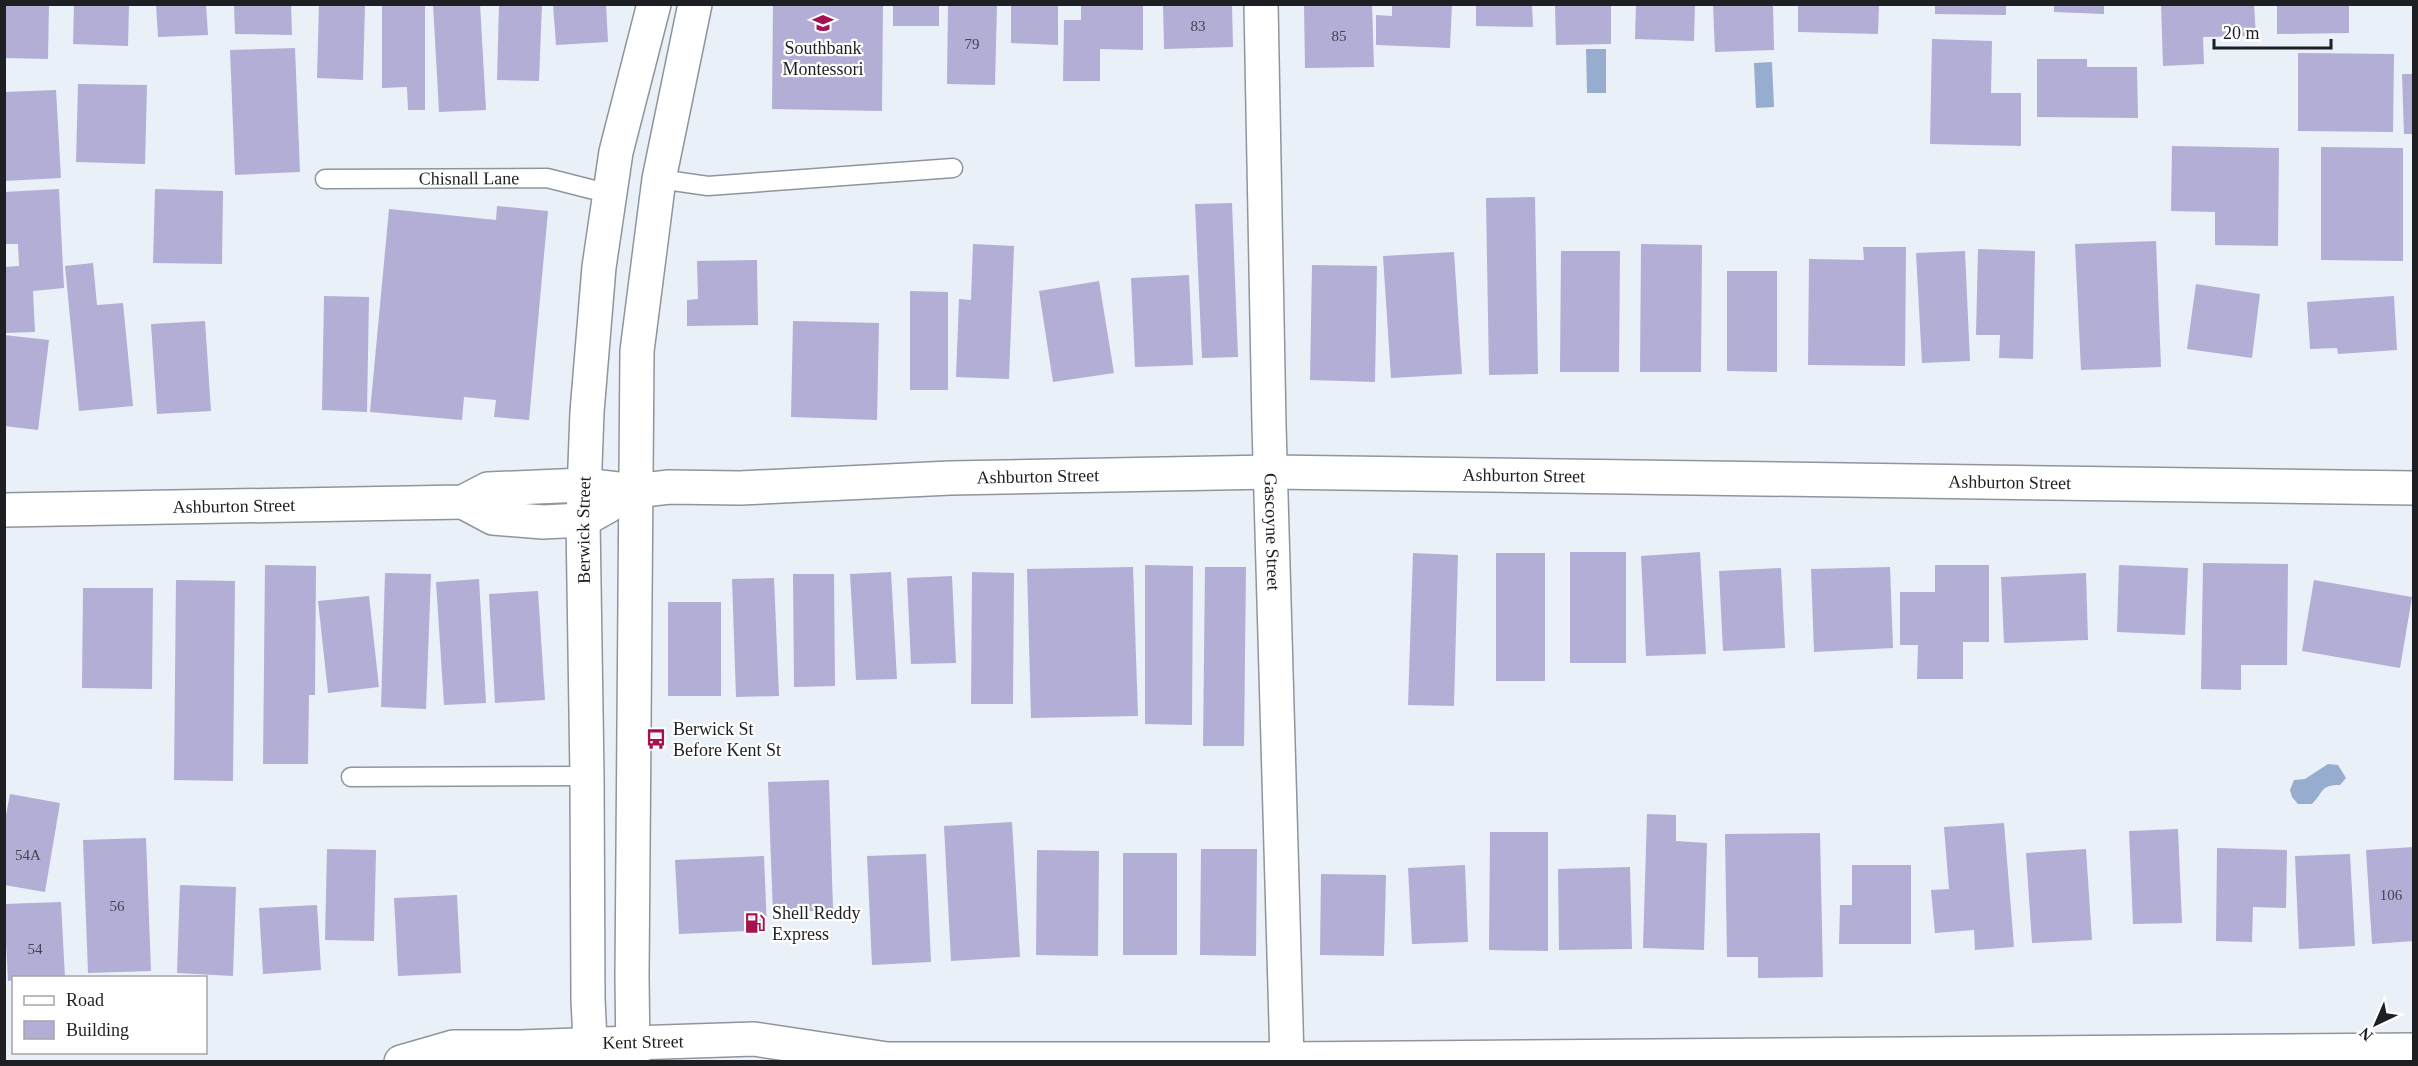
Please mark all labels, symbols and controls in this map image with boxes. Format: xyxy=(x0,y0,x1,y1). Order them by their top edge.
school or university icon: Southbank Montessori xyxy=(811,11,835,35)
scale bar xyxy=(2214,12,2331,50)
house number: 83 xyxy=(1191,18,1206,34)
text: 20 m xyxy=(2223,23,2260,43)
house number: 85 xyxy=(1332,28,1347,44)
house number: 79 xyxy=(965,36,980,52)
place label: Southbank Montessori xyxy=(783,38,864,79)
street label: Chisnall Lane xyxy=(419,168,519,189)
street label: Ashburton Street xyxy=(976,465,1099,488)
street label: Ashburton Street xyxy=(1462,465,1585,486)
street label: Ashburton Street xyxy=(1948,471,2071,493)
street label: Gascoyne Street xyxy=(1260,473,1284,591)
street label: Berwick Street xyxy=(573,476,595,584)
street label: Ashburton Street xyxy=(173,495,295,517)
place label: Berwick St Before Kent St xyxy=(673,719,781,760)
bus stop icon: Berwick St Before Kent St xyxy=(644,727,668,751)
house number: 54A xyxy=(15,847,41,863)
house number: 106 xyxy=(2380,887,2403,903)
house number: 56 xyxy=(110,898,125,914)
place label: Shell Reddy Express xyxy=(772,903,861,944)
fuel station icon: Shell Reddy Express xyxy=(743,911,767,935)
house number: 54 xyxy=(28,941,43,957)
legend xyxy=(12,976,207,1054)
text: Road xyxy=(66,990,104,1010)
north arrow xyxy=(2346,994,2406,1054)
text: Building xyxy=(66,1020,129,1040)
text: N xyxy=(2356,1024,2376,1045)
street label: Kent Street xyxy=(602,1031,684,1053)

